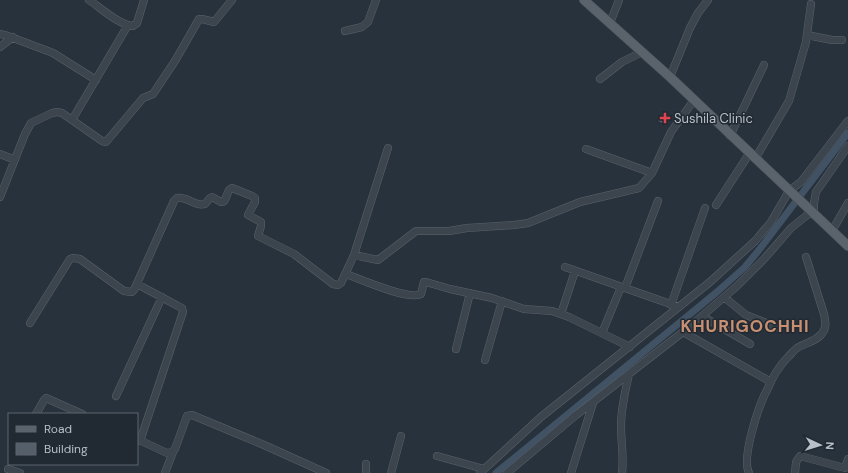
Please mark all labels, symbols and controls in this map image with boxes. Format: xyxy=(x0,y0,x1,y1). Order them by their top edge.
place label: Sushila Clinic xyxy=(674,110,753,127)
marker: Sushila Clinic xyxy=(659,112,671,124)
district label: KHURIGOCHHI xyxy=(680,315,810,337)
legend xyxy=(8,413,138,465)
text: Road xyxy=(44,421,72,437)
north arrow xyxy=(800,425,840,465)
text: Building xyxy=(44,441,88,457)
text: N xyxy=(823,441,837,450)

